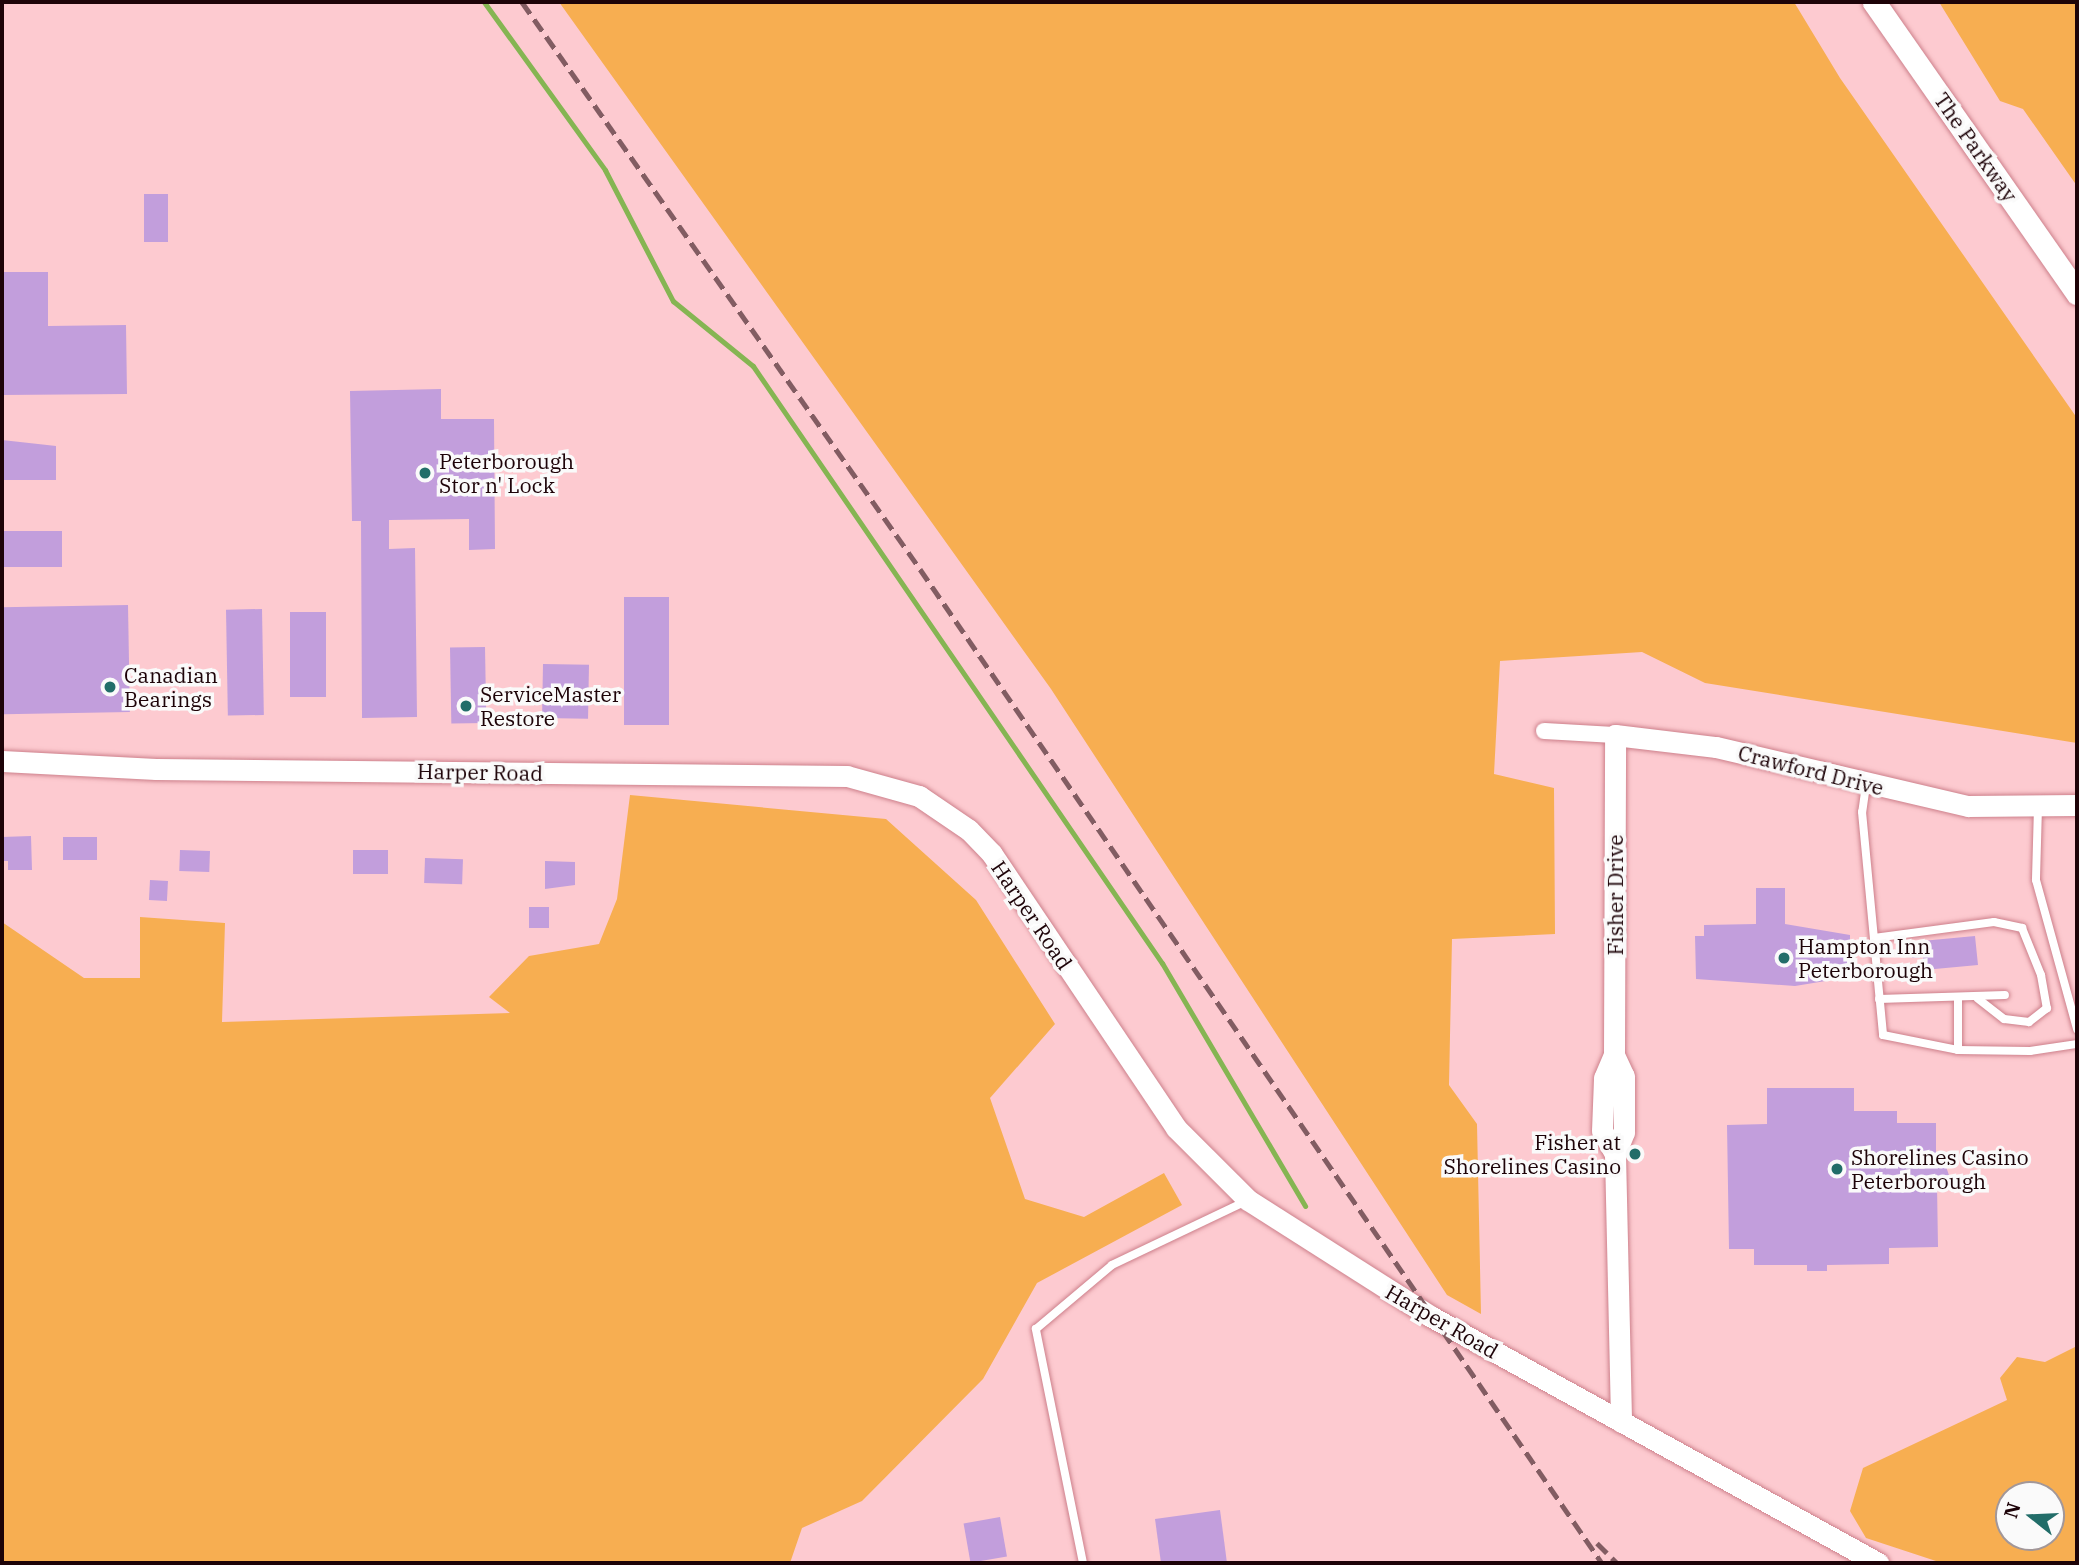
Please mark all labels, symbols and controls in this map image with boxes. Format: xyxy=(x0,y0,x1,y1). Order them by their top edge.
street label: The Parkway xyxy=(1929,88,2023,206)
place label: Peterborough Stor n' Lock xyxy=(439,448,574,498)
marker: Peterborough Stor n' Lock xyxy=(417,465,433,481)
place label: Canadian Bearings xyxy=(124,662,218,712)
marker: Canadian Bearings xyxy=(102,679,118,695)
place label: ServiceMaster Restore xyxy=(480,681,621,731)
marker: ServiceMaster Restore xyxy=(458,698,474,714)
street label: Crawford Drive xyxy=(1736,740,1886,800)
street label: Harper Road xyxy=(417,758,543,786)
street label: Fisher Drive xyxy=(1602,834,1628,956)
street label: Harper Road xyxy=(986,856,1078,974)
place label: Hampton Inn Peterborough xyxy=(1798,933,1933,983)
marker: Hampton Inn Peterborough xyxy=(1776,950,1792,966)
place label: Fisher at Shorelines Casino xyxy=(1443,1129,1621,1179)
place label: Shorelines Casino Peterborough xyxy=(1851,1144,2029,1194)
marker: Fisher at Shorelines Casino xyxy=(1627,1146,1643,1162)
marker: Shorelines Casino Peterborough xyxy=(1829,1161,1845,1177)
street label: Harper Road xyxy=(1381,1279,1503,1363)
north arrow xyxy=(1995,1481,2065,1551)
text: N xyxy=(1998,1499,2026,1521)

